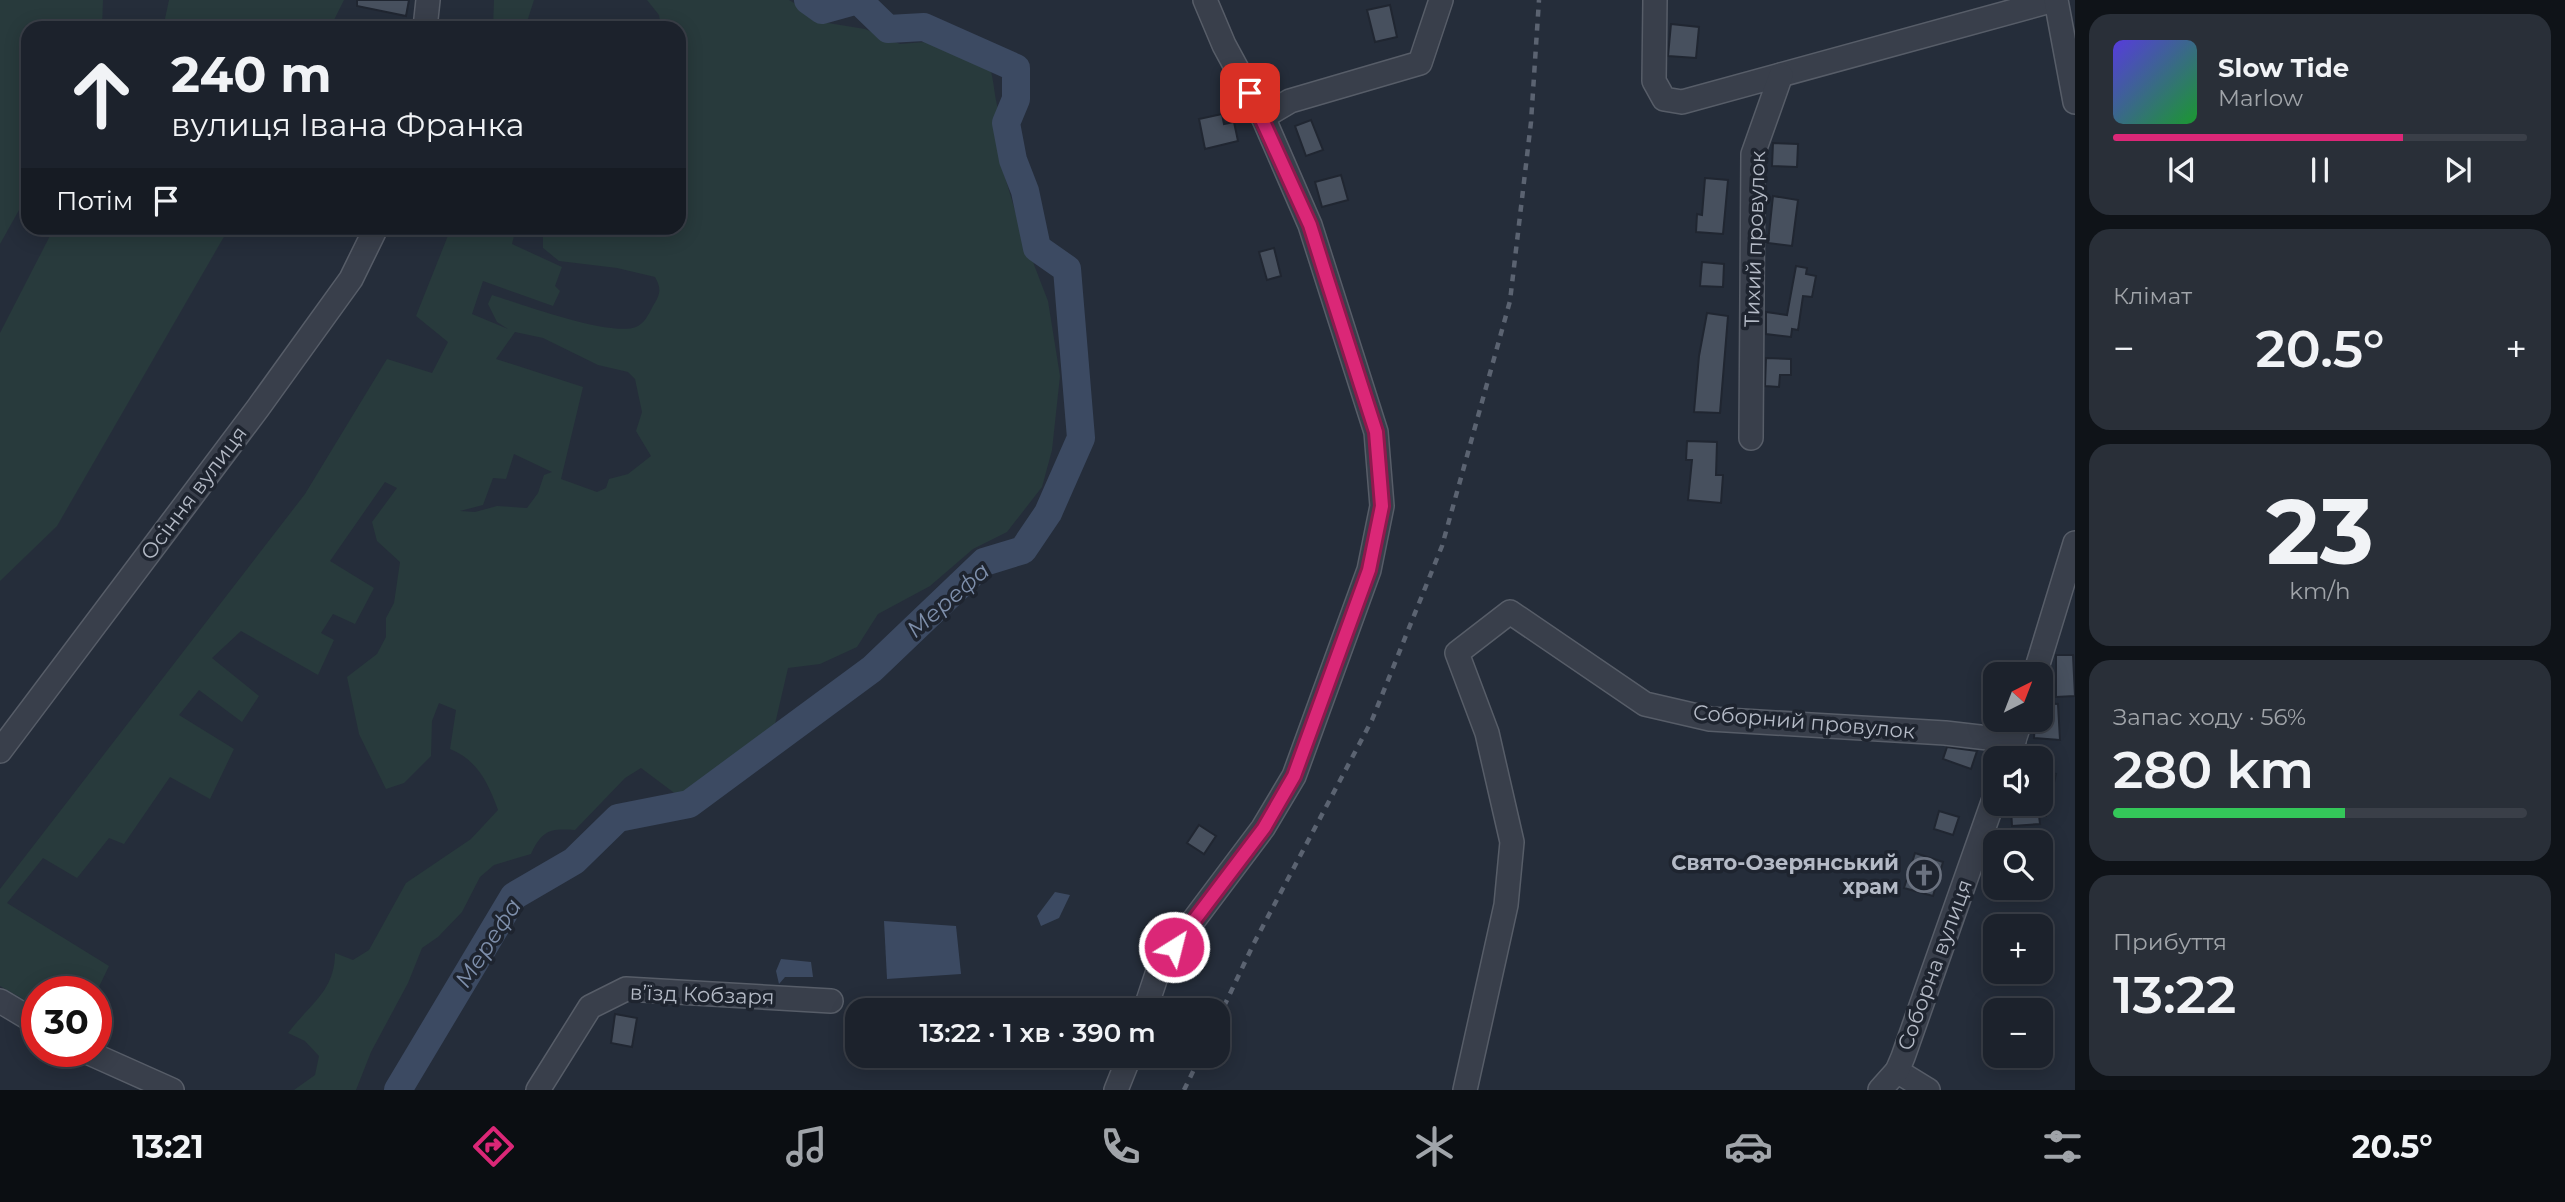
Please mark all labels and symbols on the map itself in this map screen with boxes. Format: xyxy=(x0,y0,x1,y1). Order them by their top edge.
pin xyxy=(1220,63,1280,123)
street label: Тихий провулок xyxy=(1739,150,1770,328)
street label: Осіння вулиця xyxy=(135,421,252,564)
water label: Мерефа xyxy=(901,556,995,644)
north arrow xyxy=(1983,662,2053,732)
street label: Соборний провулок xyxy=(1692,699,1916,744)
place label: Свято-Озерянський храм xyxy=(1671,850,1899,899)
church icon: Свято-Озерянський храм xyxy=(1905,856,1943,894)
street label: Соборна вулиця xyxy=(1892,876,1977,1054)
water label: Мерефа xyxy=(449,893,527,993)
position arrow xyxy=(1137,910,1211,984)
speed limit sign: 30 xyxy=(21,976,112,1067)
street label: в’їзд Кобзаря xyxy=(629,979,775,1010)

